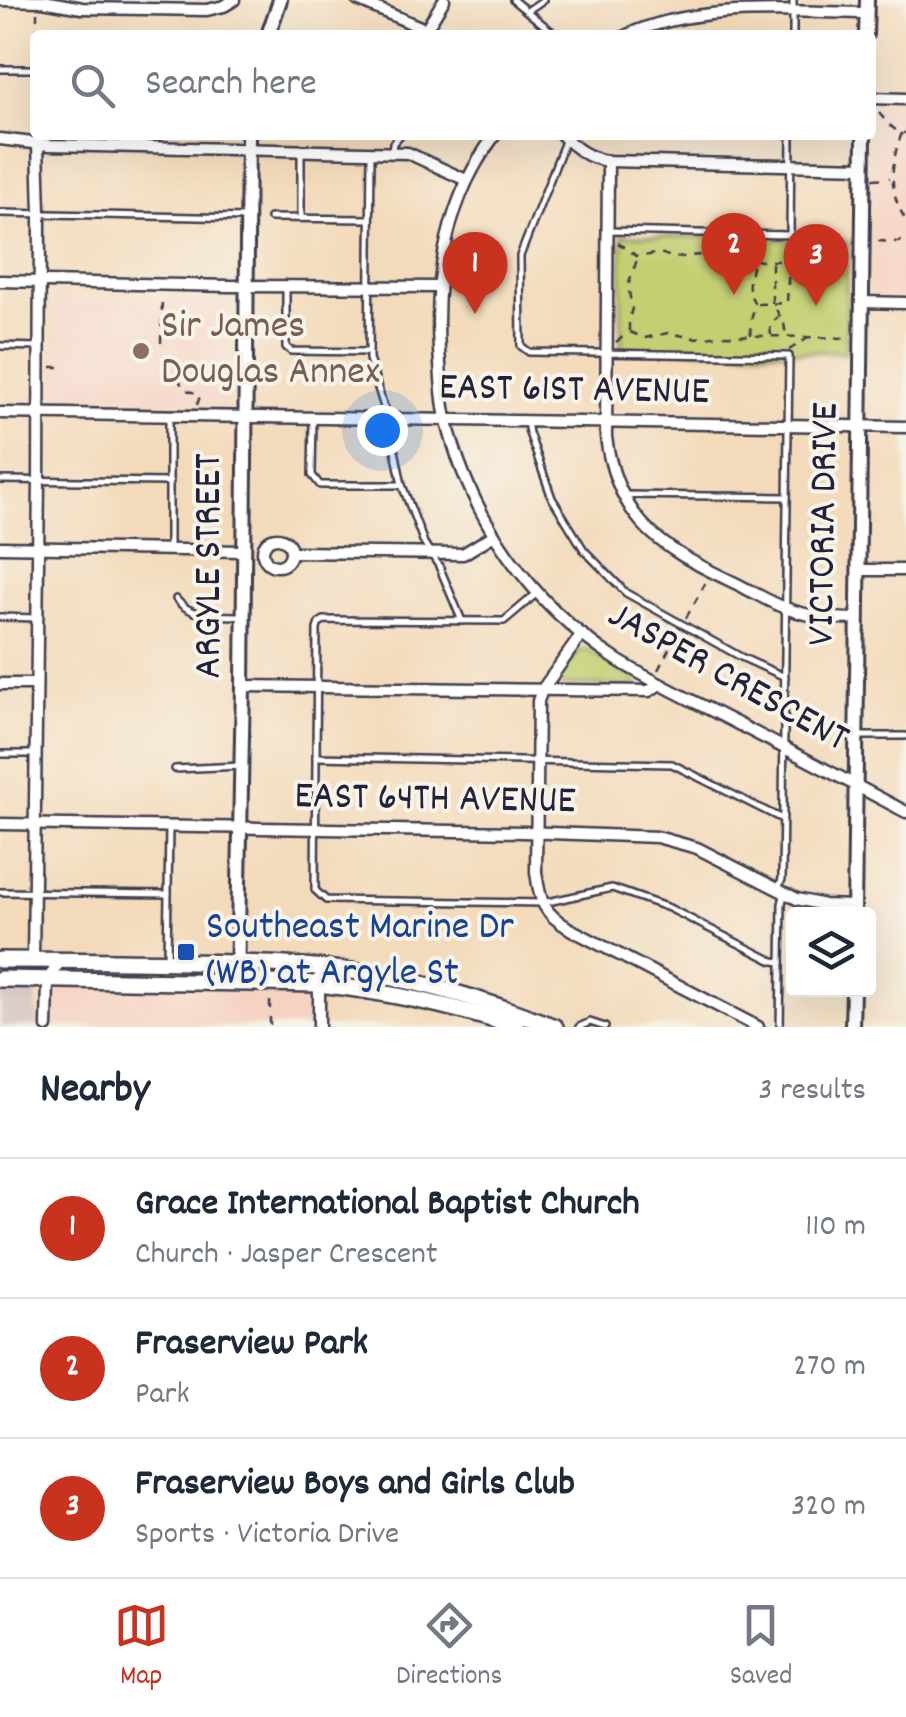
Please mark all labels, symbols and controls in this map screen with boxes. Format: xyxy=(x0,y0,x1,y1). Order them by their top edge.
search box xyxy=(30,30,876,140)
icon: search xyxy=(65,58,120,113)
text: Search here xyxy=(145,58,317,113)
pin: 2 xyxy=(702,212,766,295)
pin: 3 xyxy=(784,224,848,306)
pin: 1 xyxy=(442,232,508,314)
place label: Sir James Douglas Annex xyxy=(161,300,380,403)
marker: Sir James Douglas Annex xyxy=(130,340,152,362)
street label: EAST 61ST AVENUE xyxy=(438,361,710,423)
street label: VICTORIA DRIVE xyxy=(795,402,857,646)
your location xyxy=(357,405,408,456)
street label: ARGYLE STREET xyxy=(183,453,240,679)
street label: JASPER CRESCENT xyxy=(596,589,858,769)
street label: EAST 64TH AVENUE xyxy=(294,770,576,832)
place label: Southeast Marine Dr (WB) at Argyle St xyxy=(206,901,514,1004)
map controls xyxy=(786,907,876,997)
button: layers xyxy=(786,907,876,997)
marker: Southeast Marine Dr (WB) at Argyle St xyxy=(175,941,197,963)
text: Nearby xyxy=(40,1062,150,1122)
text: 3 results xyxy=(758,1069,866,1115)
text: Grace International Baptist Church xyxy=(135,1178,640,1233)
text: 1 xyxy=(69,1205,76,1251)
text: 110 m xyxy=(805,1205,866,1251)
text: Church · Jasper Crescent xyxy=(135,1233,438,1279)
text: Fraserview Park xyxy=(135,1318,368,1373)
text: 2 xyxy=(66,1345,79,1391)
text: 270 m xyxy=(793,1345,866,1391)
text: Park xyxy=(135,1373,190,1419)
text: Fraserview Boys and Girls Club xyxy=(135,1458,575,1513)
text: 3 xyxy=(65,1485,80,1531)
text: 320 m xyxy=(791,1485,866,1531)
text: Sports · Victoria Drive xyxy=(135,1513,399,1559)
tab: Map xyxy=(114,1598,169,1698)
tab: Directions xyxy=(396,1598,502,1698)
tab: Saved xyxy=(730,1598,792,1698)

